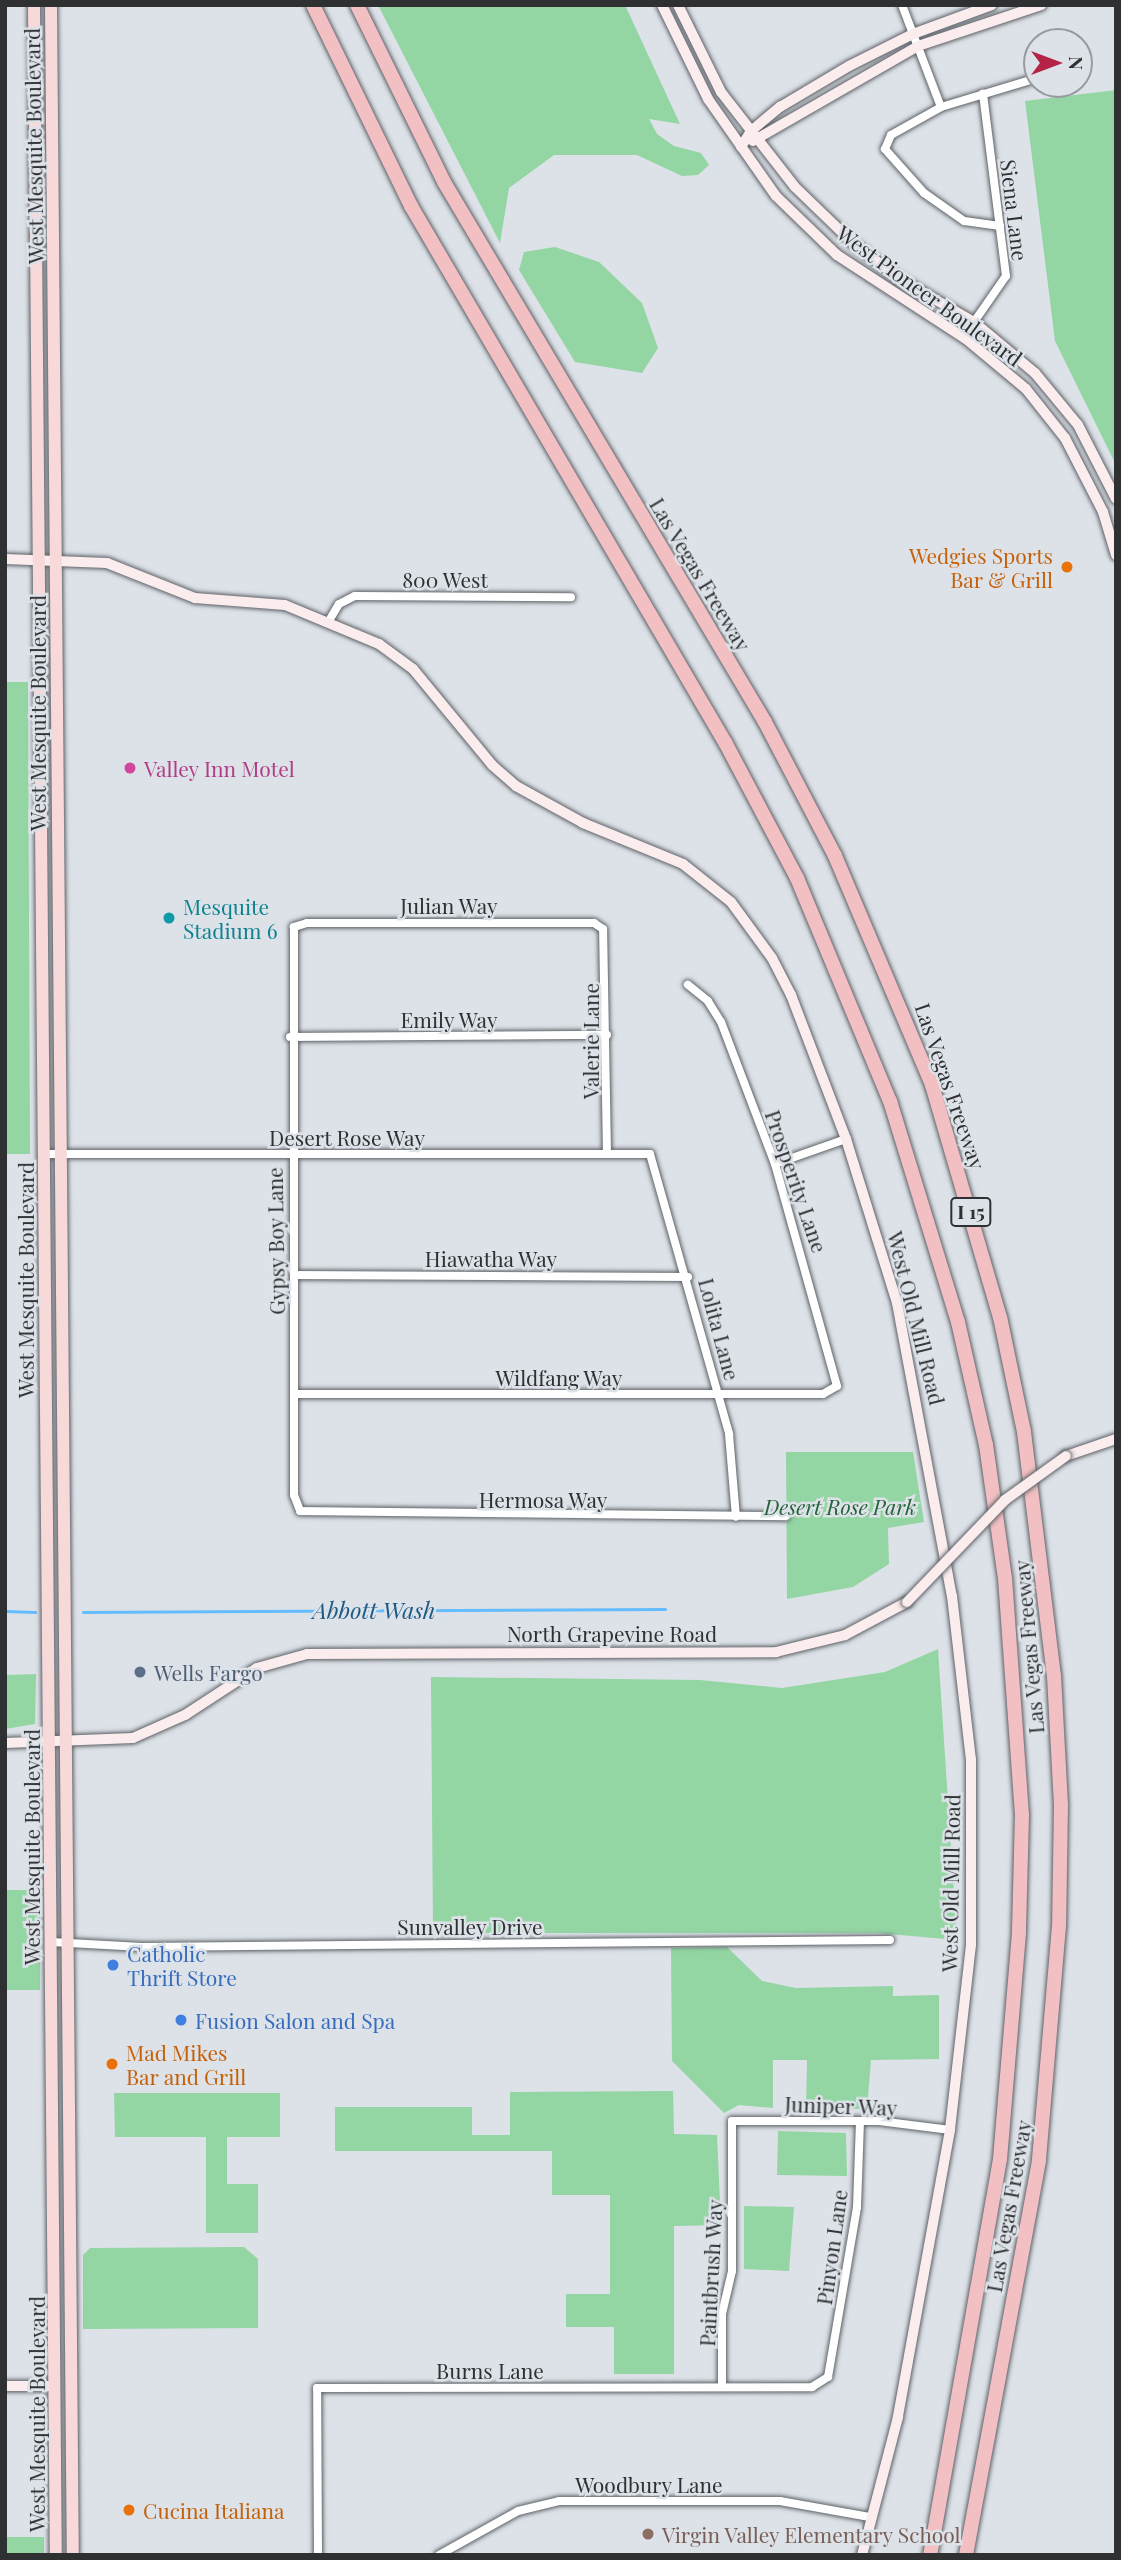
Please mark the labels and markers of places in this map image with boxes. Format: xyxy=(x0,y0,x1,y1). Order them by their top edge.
place label: Wedgies Sports Bar & Grill xyxy=(909,542,1053,592)
marker: Wedgies Sports Bar & Grill xyxy=(1059,559,1075,575)
place label: Valley Inn Motel xyxy=(144,755,295,781)
marker: Valley Inn Motel xyxy=(122,760,138,776)
place label: Mesquite Stadium 6 xyxy=(183,893,278,943)
marker: Mesquite Stadium 6 xyxy=(161,910,177,926)
place label: Wells Fargo xyxy=(154,1659,263,1685)
marker: Wells Fargo xyxy=(132,1664,148,1680)
place label: Catholic Thrift Store xyxy=(127,1940,237,1990)
marker: Catholic Thrift Store xyxy=(105,1957,121,1973)
place label: Fusion Salon and Spa xyxy=(195,2007,395,2033)
marker: Fusion Salon and Spa xyxy=(173,2012,189,2028)
place label: Mad Mikes Bar and Grill xyxy=(126,2039,247,2089)
marker: Mad Mikes Bar and Grill xyxy=(104,2056,120,2072)
place label: Cucina Italiana xyxy=(143,2497,285,2523)
marker: Cucina Italiana xyxy=(121,2502,137,2518)
place label: Virgin Valley Elementary School xyxy=(662,2521,962,2547)
marker: Virgin Valley Elementary School xyxy=(640,2526,656,2542)

